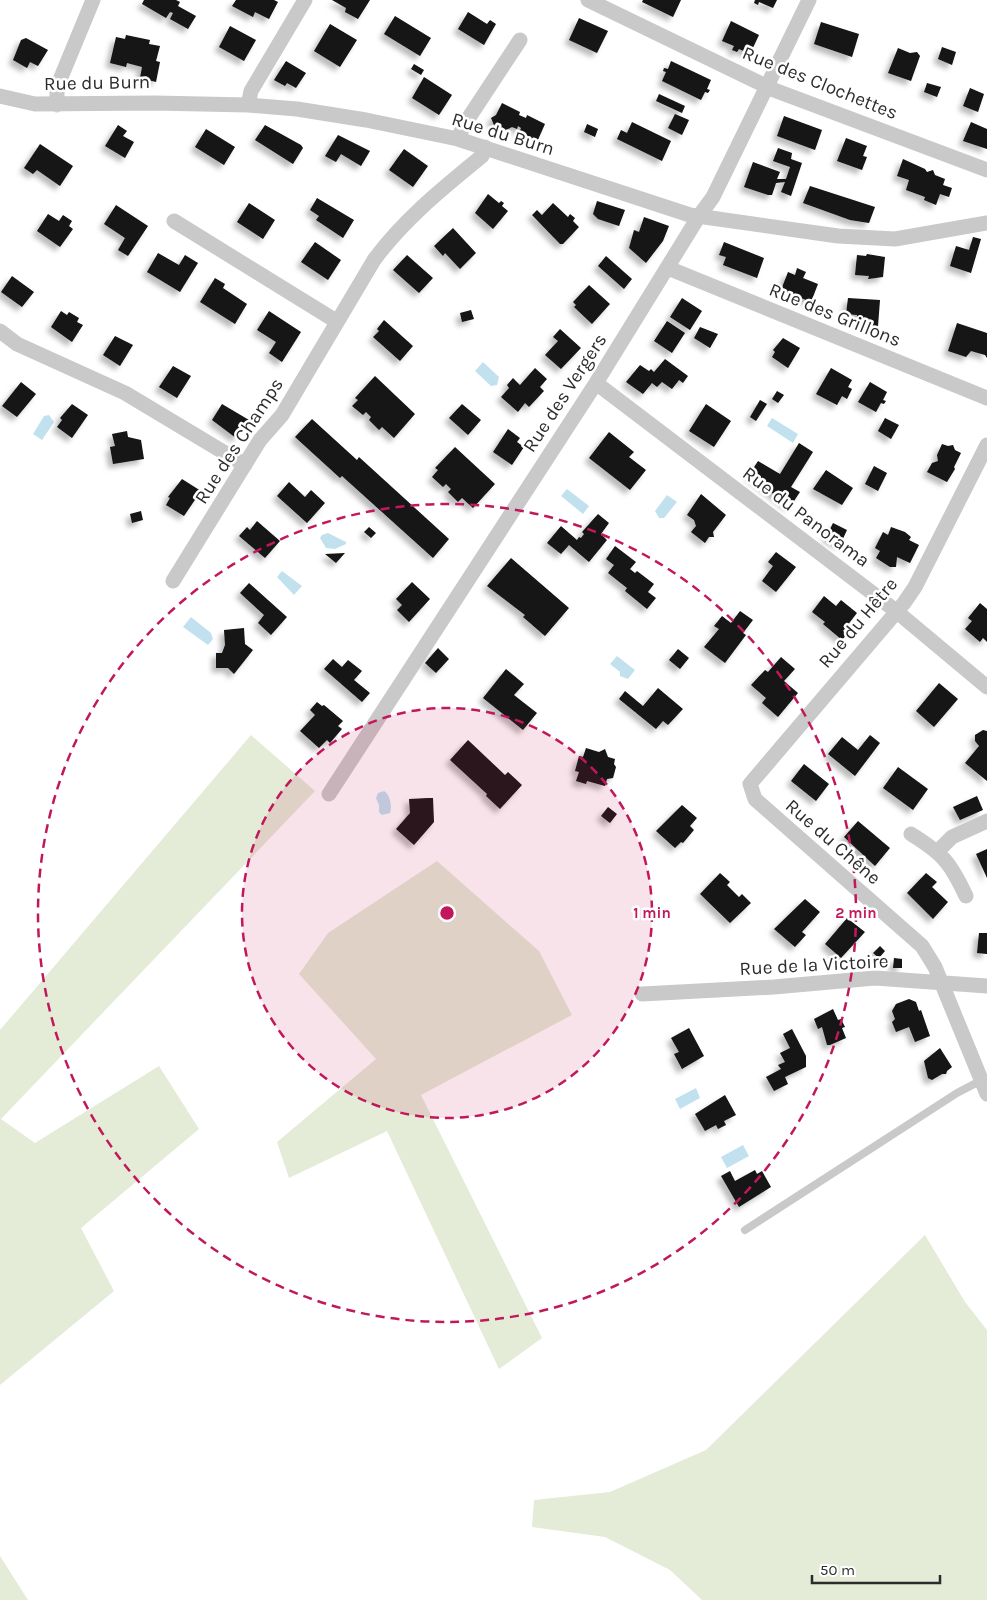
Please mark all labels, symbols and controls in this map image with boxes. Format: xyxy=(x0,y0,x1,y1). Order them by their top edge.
street label: Rue des Clochettes xyxy=(739,42,901,124)
street label: Rue du Burn xyxy=(44,71,150,95)
street label: Rue du Burn xyxy=(449,108,557,160)
street label: Rue des Grillons xyxy=(766,279,904,351)
street label: Rue des Vergers xyxy=(519,330,611,456)
street label: Rue des Champs xyxy=(190,374,288,508)
street label: Rue du Panorama xyxy=(738,462,874,572)
street label: Rue du Hêtre xyxy=(814,573,902,673)
street label: Rue du Chêne xyxy=(781,795,885,889)
centre of rings xyxy=(438,904,456,922)
text: 1 min xyxy=(633,904,671,922)
text: 2 min xyxy=(835,904,877,922)
street label: Rue de la Victoire xyxy=(739,950,889,980)
scale bar xyxy=(812,1552,940,1584)
text: 50 m xyxy=(820,1561,855,1579)

